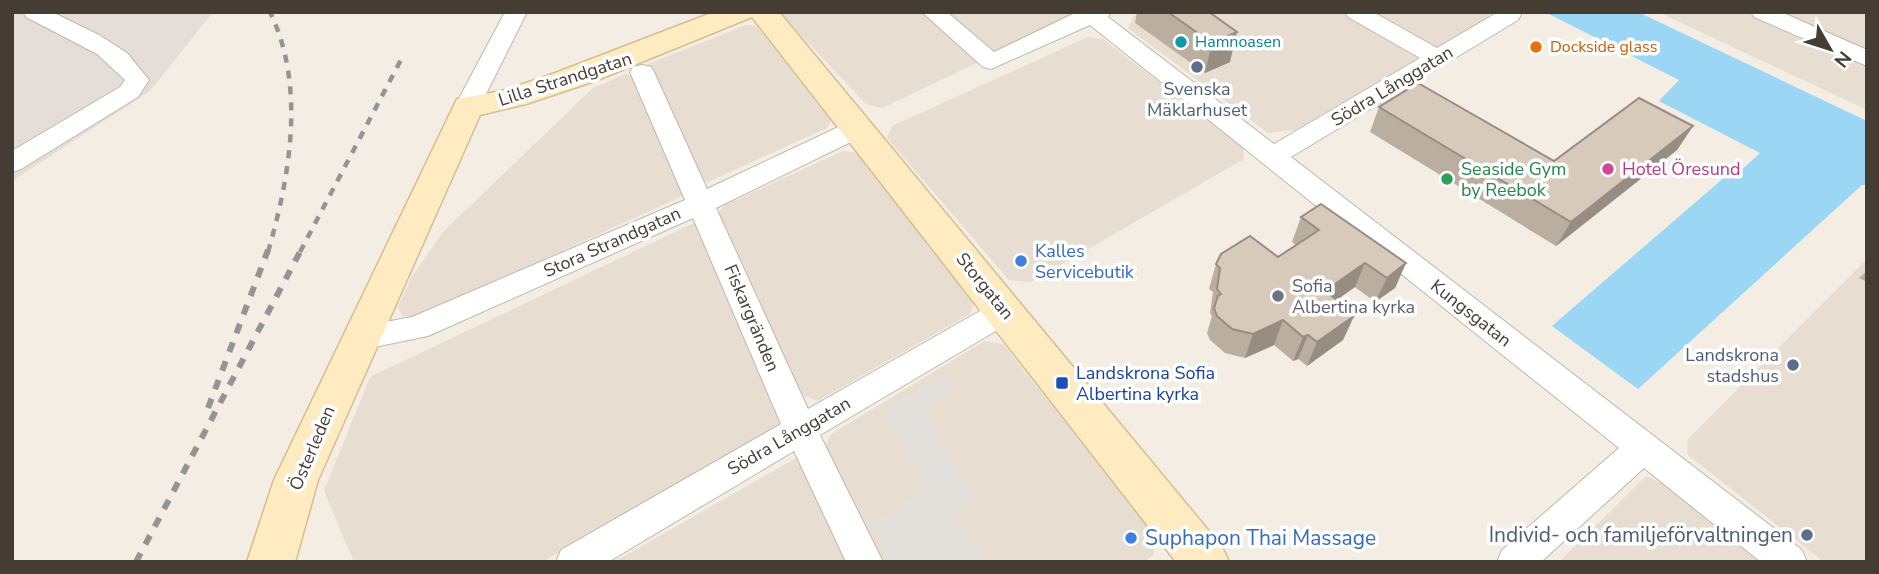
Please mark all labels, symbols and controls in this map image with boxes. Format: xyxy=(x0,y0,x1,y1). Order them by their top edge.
north arrow xyxy=(1795,14,1865,84)
place label: Hamnoasen xyxy=(1195,31,1281,53)
marker: Hamnoasen xyxy=(1173,34,1189,50)
place label: Dockside glass xyxy=(1550,36,1657,58)
marker: Dockside glass xyxy=(1528,39,1544,55)
street label: Södra Långgatan xyxy=(1327,40,1457,132)
text: N xyxy=(1828,45,1857,73)
street label: Lilla Strandgatan xyxy=(495,46,635,112)
marker: Svenska Mäklarhuset xyxy=(1189,59,1205,75)
place label: Svenska Mäklarhuset xyxy=(1147,77,1248,122)
place label: Seaside Gym by Reebok xyxy=(1461,157,1566,202)
place label: Hotel Öresund xyxy=(1622,157,1741,181)
marker: Hotel Öresund xyxy=(1600,161,1616,177)
marker: Seaside Gym by Reebok xyxy=(1439,171,1455,187)
street label: Stora Strandgatan xyxy=(540,201,684,283)
place label: Kalles Servicebutik xyxy=(1035,239,1135,284)
street label: Storgatan xyxy=(951,247,1019,325)
marker: Kalles Servicebutik xyxy=(1013,253,1029,269)
street label: Fiskargränden xyxy=(719,261,785,375)
place label: Sofia Albertina kyrka xyxy=(1292,274,1415,319)
street label: Kungsgatan xyxy=(1425,274,1517,352)
marker: Sofia Albertina kyrka xyxy=(1270,288,1286,304)
place label: Landskrona stadshus xyxy=(1685,343,1779,388)
marker: Landskrona stadshus xyxy=(1785,357,1801,373)
place label: Landskrona Sofia Albertina kyrka xyxy=(1076,361,1215,406)
marker: Landskrona Sofia Albertina kyrka xyxy=(1054,375,1070,391)
street label: Södra Långgatan xyxy=(723,391,855,481)
street label: Österleden xyxy=(283,402,341,494)
place label: Individ- och familjeförvaltningen xyxy=(1489,521,1793,549)
place label: Suphapon Thai Massage xyxy=(1145,524,1376,552)
marker: Individ- och familjeförvaltningen xyxy=(1799,527,1815,543)
marker: Suphapon Thai Massage xyxy=(1123,530,1139,546)

